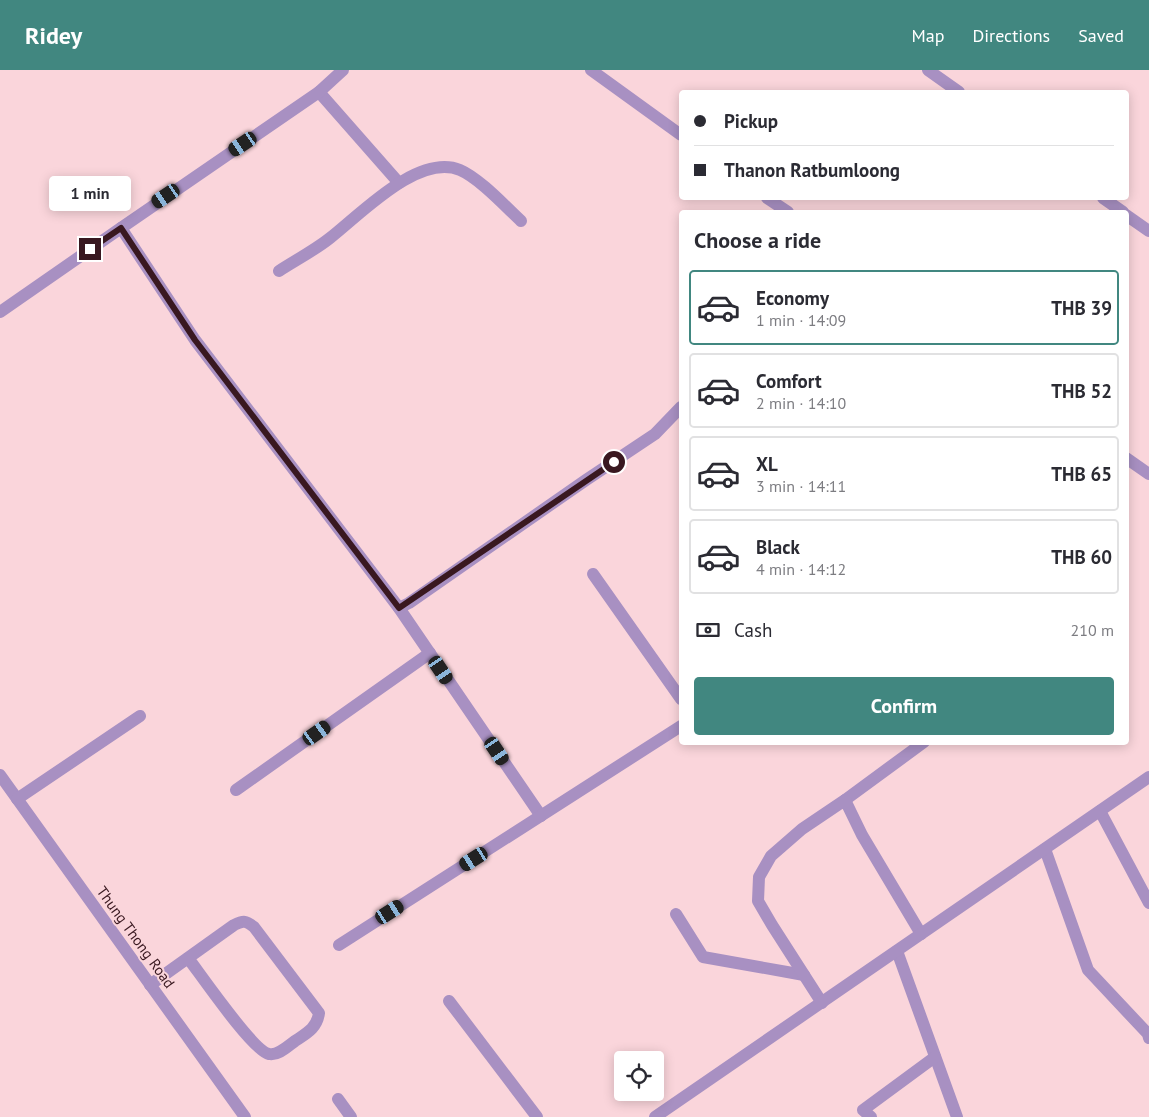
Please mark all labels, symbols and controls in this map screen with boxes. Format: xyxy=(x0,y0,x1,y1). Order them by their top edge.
text: Ridey xyxy=(25,20,82,51)
text: Map xyxy=(912,24,944,47)
text: Directions xyxy=(972,24,1050,47)
text: Saved xyxy=(1078,24,1124,47)
text: Pickup xyxy=(724,109,778,133)
car xyxy=(226,129,259,159)
text: Thanon Ratbumloong xyxy=(724,158,900,182)
callout: 1 min xyxy=(49,176,131,212)
car xyxy=(149,181,182,211)
text: 1 min xyxy=(70,183,110,203)
text: Choose a ride xyxy=(694,226,821,254)
route end xyxy=(79,238,101,260)
icon: car xyxy=(696,285,741,330)
text: Economy xyxy=(756,286,829,310)
text: THB 39 xyxy=(1051,296,1112,320)
text: 1 min · 14:09 xyxy=(756,310,846,330)
icon: car xyxy=(696,368,741,413)
text: Comfort xyxy=(756,369,822,393)
text: THB 52 xyxy=(1051,379,1112,403)
text: 2 min · 14:10 xyxy=(756,393,846,413)
route start xyxy=(603,451,625,473)
icon: car xyxy=(696,451,741,496)
text: XL xyxy=(756,452,778,476)
text: THB 65 xyxy=(1051,462,1112,486)
text: 3 min · 14:11 xyxy=(756,476,846,496)
icon: car xyxy=(696,534,741,579)
text: Black xyxy=(756,535,800,559)
text: THB 60 xyxy=(1051,545,1112,569)
text: 4 min · 14:12 xyxy=(756,559,846,579)
icon: cash xyxy=(694,616,722,644)
text: Cash xyxy=(734,618,772,642)
text: 210 m xyxy=(1071,620,1114,640)
car xyxy=(426,653,455,687)
button: Confirm xyxy=(694,677,1114,735)
car xyxy=(300,718,333,748)
car xyxy=(482,734,511,768)
car xyxy=(457,845,490,873)
street label: Thung Thong Road xyxy=(93,882,179,992)
car xyxy=(373,898,406,926)
map controls xyxy=(614,1051,664,1101)
button: locate xyxy=(614,1051,664,1101)

